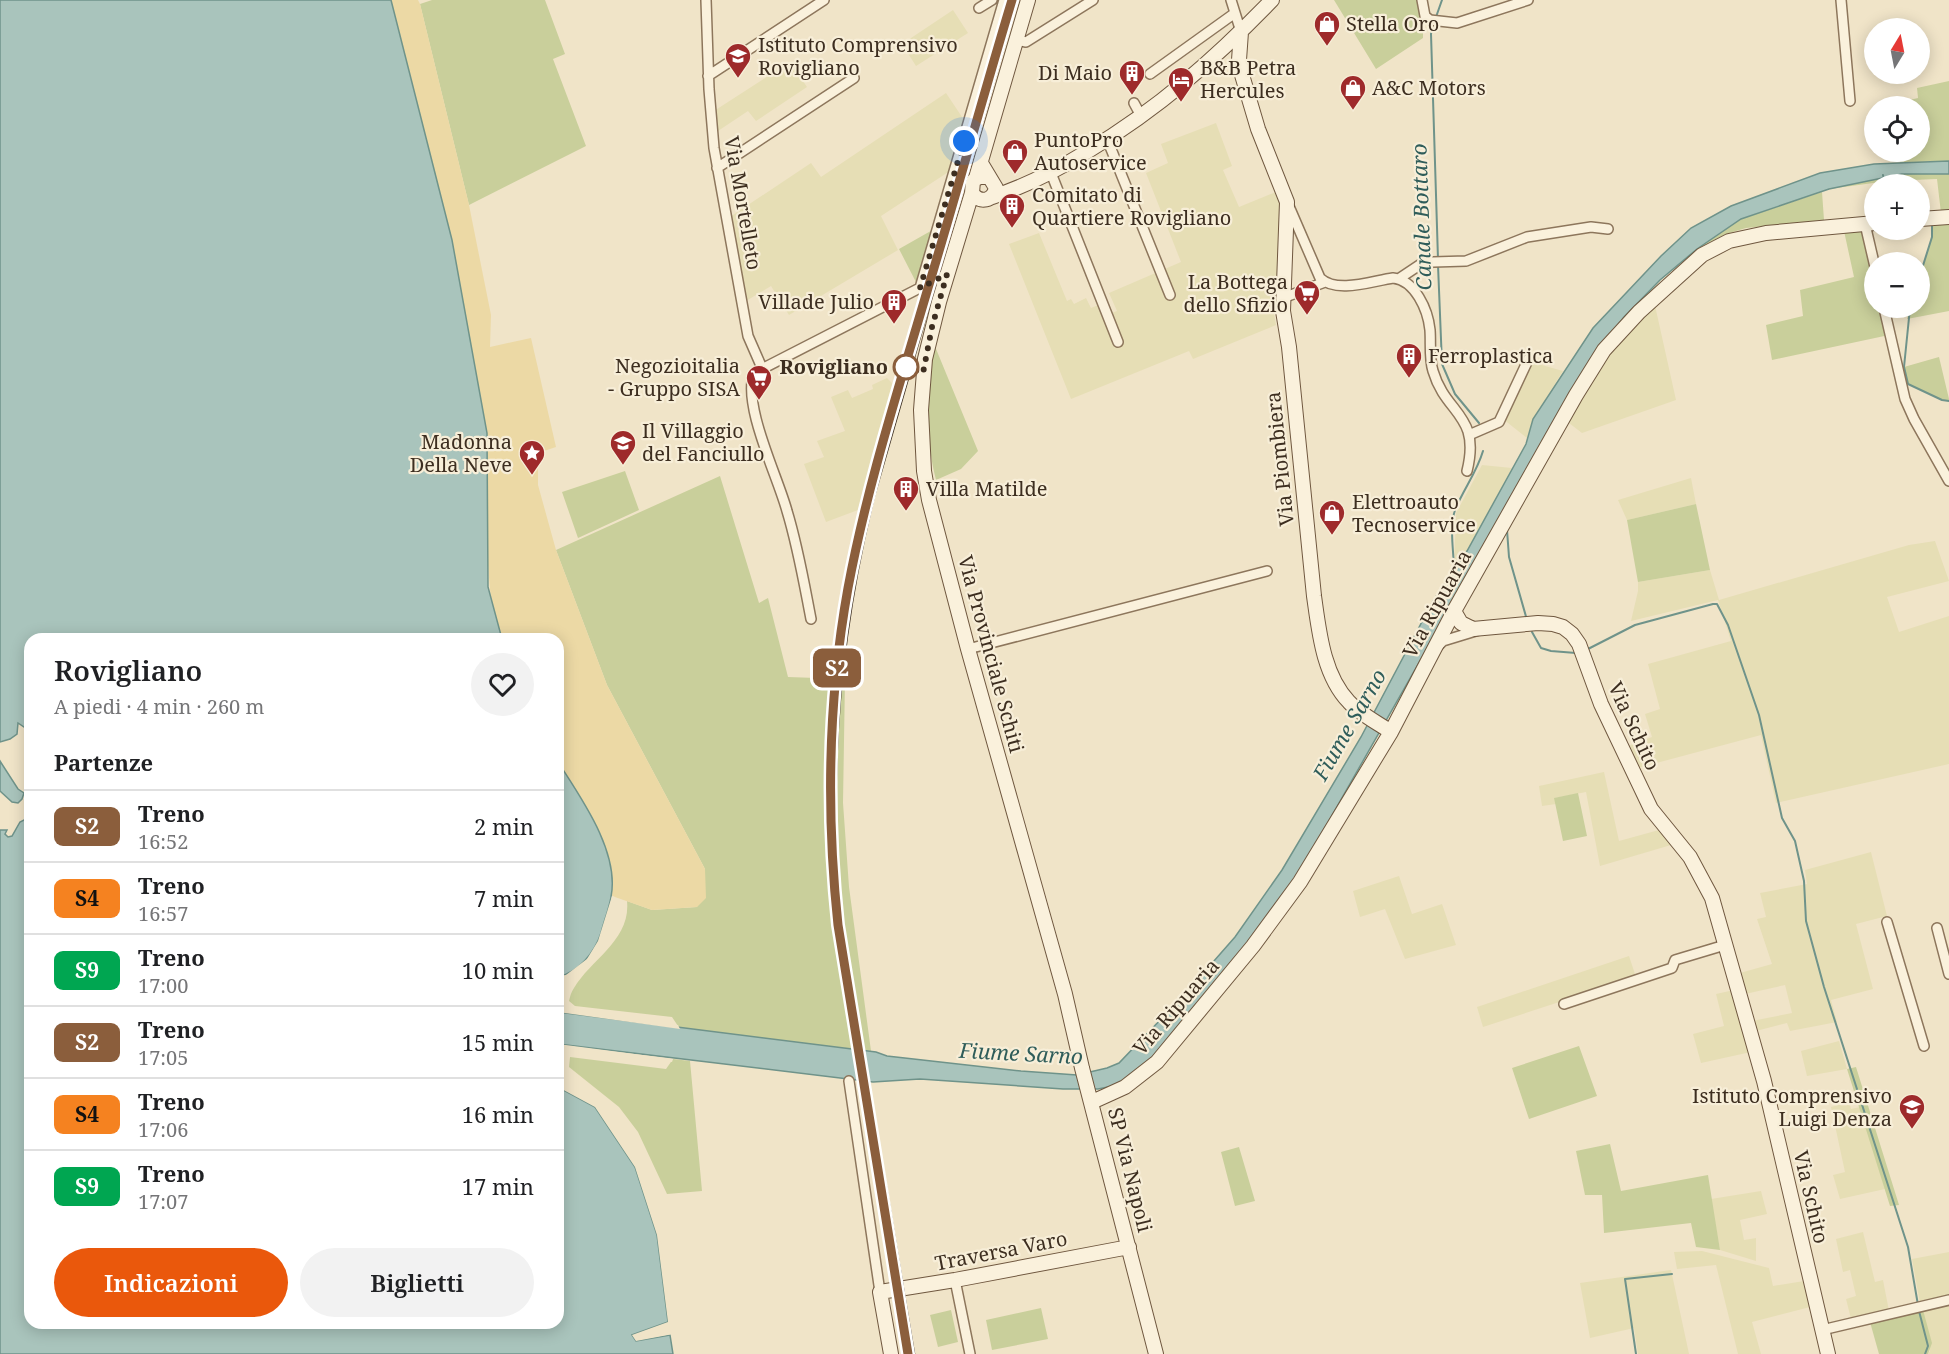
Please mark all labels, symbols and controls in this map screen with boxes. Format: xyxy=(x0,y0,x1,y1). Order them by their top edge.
shop icon: Stella Oro xyxy=(1312,9,1342,47)
place label: Stella Oro xyxy=(1346,10,1439,37)
north arrow xyxy=(1864,18,1930,84)
map controls xyxy=(1864,18,1930,318)
place label: Istituto Comprensivo Rovigliano xyxy=(758,31,958,81)
school or university icon: Istituto Comprensivo Rovigliano xyxy=(723,41,753,79)
place label: B&B Petra Hercules xyxy=(1200,54,1296,104)
building icon: Di Maio xyxy=(1117,58,1147,96)
place label: Di Maio xyxy=(1038,59,1112,86)
hotel icon: B&B Petra Hercules xyxy=(1166,65,1196,103)
shop icon: A&C Motors xyxy=(1338,73,1368,111)
place label: A&C Motors xyxy=(1372,74,1486,101)
button: locate xyxy=(1864,96,1930,162)
your location xyxy=(949,126,979,156)
place label: PuntoPro Autoservice xyxy=(1034,126,1147,176)
street label: Via Mortelleto xyxy=(718,134,769,272)
shop icon: PuntoPro Autoservice xyxy=(1000,137,1030,175)
water label: Canale Bottaro xyxy=(1404,143,1438,291)
button: + xyxy=(1864,174,1930,240)
place label: Comitato di Quartiere Rovigliano xyxy=(1032,181,1231,231)
building icon: Comitato di Quartiere Rovigliano xyxy=(997,191,1027,229)
button: − xyxy=(1864,252,1930,318)
place label: La Bottega dello Sfizio xyxy=(1184,268,1288,318)
supermarket icon: La Bottega dello Sfizio xyxy=(1292,278,1322,316)
building icon: Villade Julio xyxy=(879,287,909,325)
place label: Villade Julio xyxy=(758,288,874,315)
building icon: Ferroplastica xyxy=(1394,341,1424,379)
place label: Ferroplastica xyxy=(1428,342,1553,369)
place label: Negozioitalia - Gruppo SISA xyxy=(608,352,741,402)
place label: Rovigliano xyxy=(779,353,888,380)
marker: Rovigliano xyxy=(893,354,919,380)
supermarket icon: Negozioitalia - Gruppo SISA xyxy=(744,363,774,401)
street label: Via Piombiera xyxy=(1259,391,1300,528)
place label: Il Villaggio del Fanciullo xyxy=(642,417,764,467)
place label: Madonna Della Neve xyxy=(410,428,512,478)
school or university icon: Il Villaggio del Fanciullo xyxy=(608,428,638,466)
place icon: Madonna Della Neve xyxy=(517,438,547,476)
building icon: Villa Matilde xyxy=(891,474,921,512)
place label: Villa Matilde xyxy=(926,475,1047,502)
place label: Elettroauto Tecnoservice xyxy=(1352,488,1476,538)
shop icon: Elettroauto Tecnoservice xyxy=(1317,498,1347,536)
street label: Via Ripuaria xyxy=(1396,545,1477,662)
street label: Via Provinciale Schiti xyxy=(952,552,1031,756)
line badge: S2 xyxy=(810,648,864,688)
text: Rovigliano xyxy=(54,651,202,689)
button: heart xyxy=(471,653,534,716)
text: S2 xyxy=(825,654,849,682)
water label: Fiume Sarno xyxy=(1306,664,1392,786)
street label: Via Schito xyxy=(1602,677,1667,774)
text: A piedi · 4 min · 260 m xyxy=(54,693,264,720)
text: Partenze xyxy=(54,747,153,777)
text: Treno xyxy=(138,798,205,828)
text: 2 min xyxy=(474,811,534,841)
text: S2 xyxy=(75,812,99,840)
text: 16:52 xyxy=(138,828,188,855)
text: Treno xyxy=(138,870,205,900)
text: 7 min xyxy=(474,883,534,913)
text: S4 xyxy=(75,884,99,912)
text: 16:57 xyxy=(138,900,188,927)
text: Treno xyxy=(138,942,205,972)
street label: Via Ripuaria xyxy=(1126,953,1225,1061)
text: 10 min xyxy=(462,955,534,985)
text: S9 xyxy=(75,956,99,984)
text: 17:00 xyxy=(138,972,188,999)
text: Treno xyxy=(138,1014,205,1044)
text: 15 min xyxy=(462,1027,534,1057)
text: S2 xyxy=(75,1028,99,1056)
water label: Fiume Sarno xyxy=(957,1036,1084,1070)
text: 17:05 xyxy=(138,1044,188,1071)
place label: Istituto Comprensivo Luigi Denza xyxy=(1692,1082,1892,1132)
text: Treno xyxy=(138,1086,205,1116)
school or university icon: Istituto Comprensivo Luigi Denza xyxy=(1897,1092,1927,1130)
text: 16 min xyxy=(462,1099,534,1129)
text: S4 xyxy=(75,1100,99,1128)
street label: SP Via Napoli xyxy=(1102,1105,1159,1236)
text: 17:06 xyxy=(138,1116,188,1143)
street label: Via Schito xyxy=(1788,1148,1835,1246)
text: Treno xyxy=(138,1158,205,1188)
text: 17 min xyxy=(462,1171,534,1201)
text: S9 xyxy=(75,1172,99,1200)
text: 17:07 xyxy=(138,1188,188,1215)
street label: Traversa Varo xyxy=(932,1224,1069,1277)
button: Indicazioni xyxy=(54,1248,288,1317)
button: Biglietti xyxy=(300,1248,534,1317)

